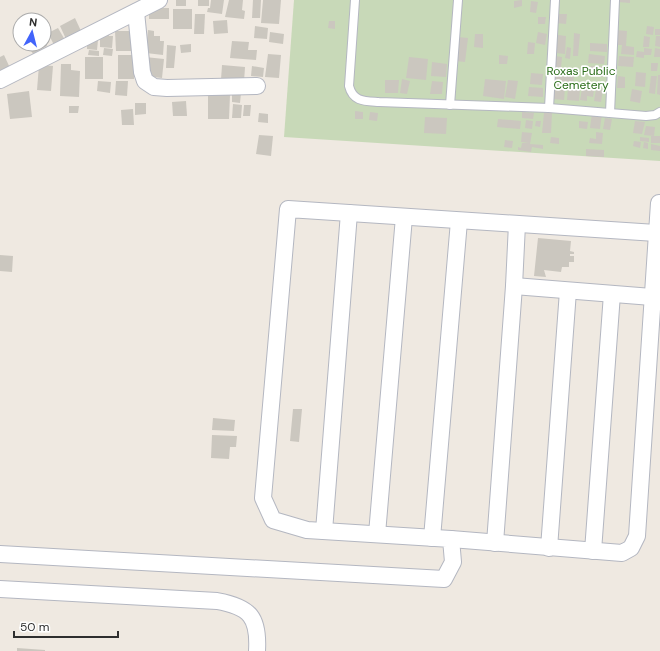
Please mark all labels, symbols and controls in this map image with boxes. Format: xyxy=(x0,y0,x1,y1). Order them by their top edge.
north arrow xyxy=(12,12,52,52)
text: N xyxy=(28,15,38,30)
park label: Roxas Public Cemetery xyxy=(546,63,616,93)
scale bar xyxy=(14,613,118,639)
text: 50 m xyxy=(20,619,49,635)

